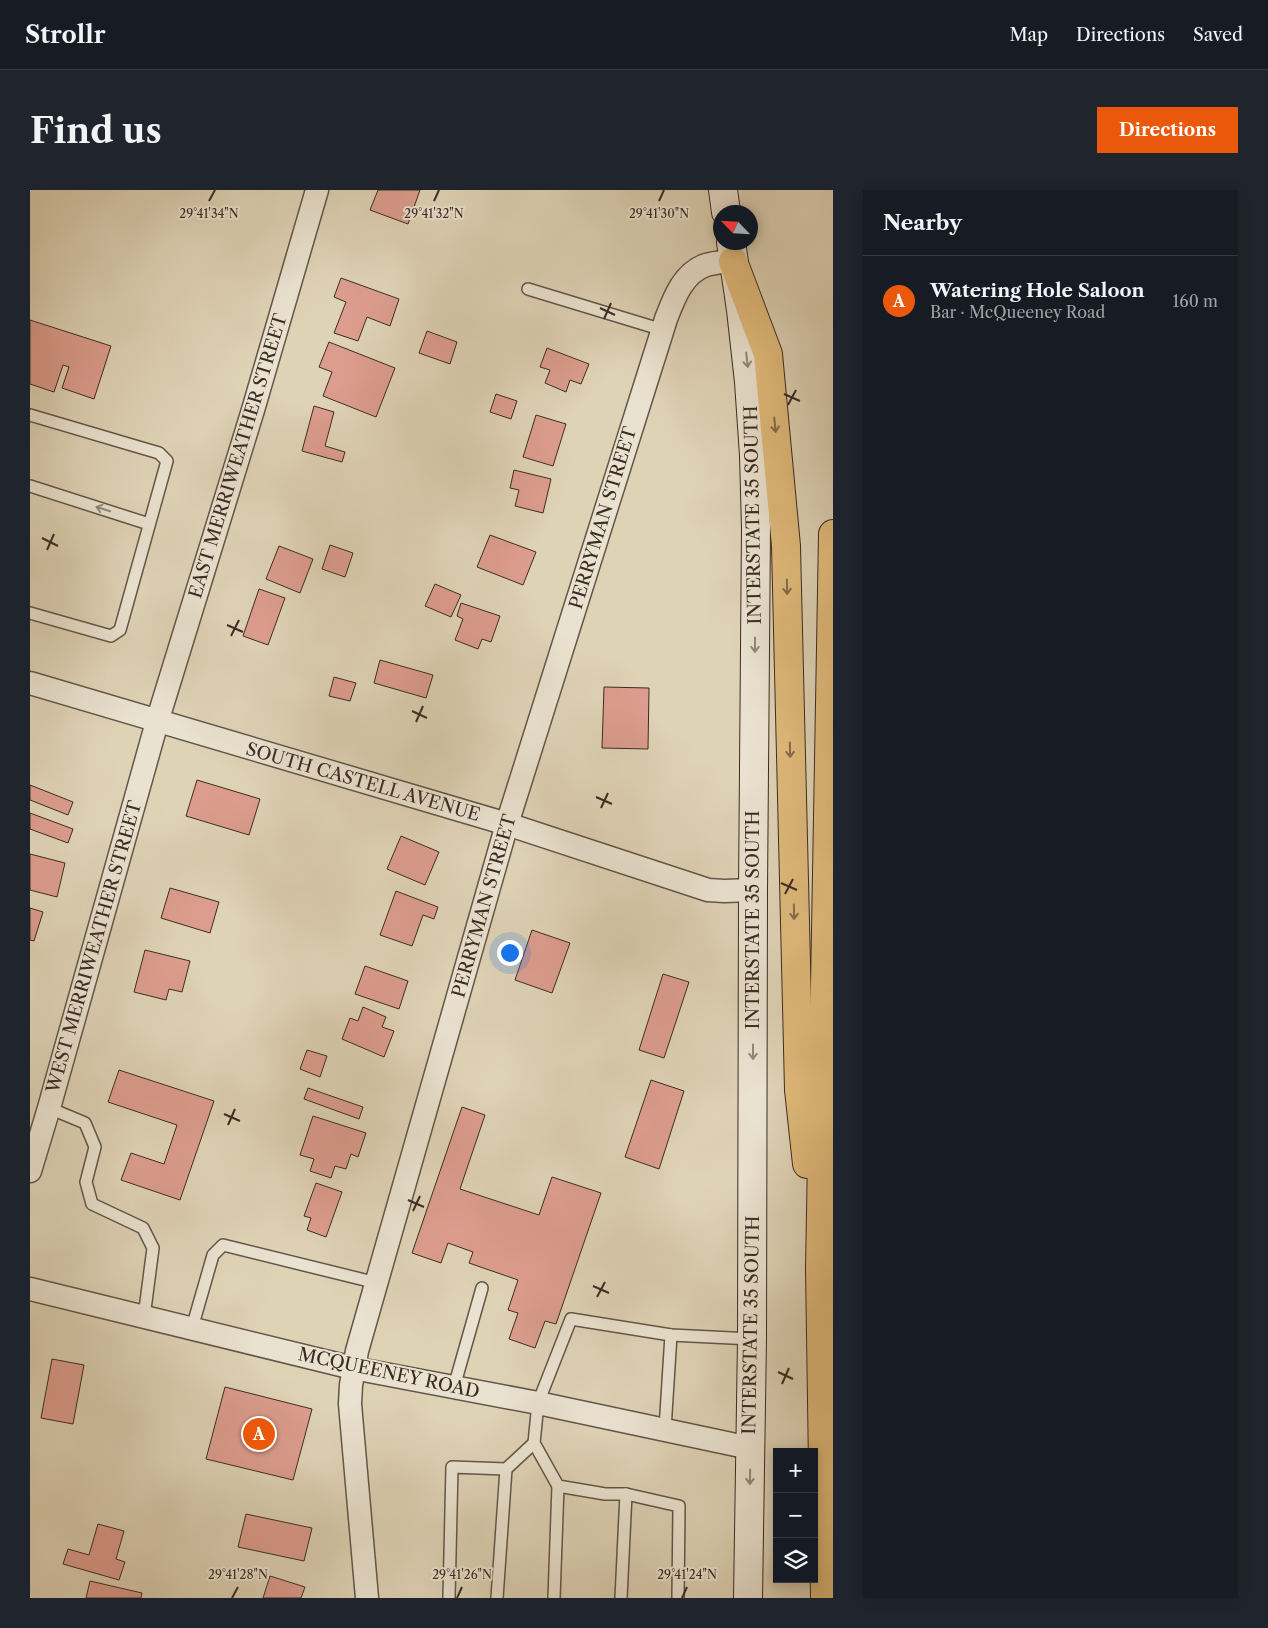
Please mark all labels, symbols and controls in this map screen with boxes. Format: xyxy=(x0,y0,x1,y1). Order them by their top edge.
text: Strollr xyxy=(25,20,105,49)
text: Map xyxy=(1009,24,1048,46)
text: Directions xyxy=(1076,24,1165,46)
text: Saved xyxy=(1193,24,1243,46)
button: Directions xyxy=(1097,107,1238,153)
text: Find us xyxy=(30,109,162,152)
north arrow xyxy=(713,205,758,250)
text: 29°41'34"N xyxy=(179,206,239,221)
text: 29°41'32"N xyxy=(404,206,464,221)
text: 29°41'30"N xyxy=(629,206,689,221)
text: Nearby xyxy=(883,210,962,235)
text: Watering Hole Saloon xyxy=(930,279,1145,302)
text: A xyxy=(893,291,905,311)
text: 160 m xyxy=(1173,291,1218,311)
text: Bar · McQueeney Road xyxy=(930,302,1105,322)
street label: EAST MERRIWEATHER STREET xyxy=(184,311,292,601)
one-way arrow xyxy=(742,352,752,368)
street label: INTERSTATE 35 SOUTH xyxy=(740,405,766,625)
one-way arrow xyxy=(771,417,780,433)
street label: PERRYMAN STREET xyxy=(565,424,641,612)
one-way arrow xyxy=(96,504,111,513)
one-way arrow xyxy=(782,579,791,595)
one-way arrow xyxy=(750,636,760,653)
street label: SOUTH CASTELL AVENUE xyxy=(243,738,483,826)
one-way arrow xyxy=(786,741,795,757)
street label: WEST MERRIWEATHER STREET xyxy=(41,798,146,1096)
street label: INTERSTATE 35 SOUTH xyxy=(742,810,764,1030)
street label: PERRYMAN STREET xyxy=(447,811,521,1000)
one-way arrow xyxy=(789,904,799,920)
your location xyxy=(497,940,523,966)
one-way arrow xyxy=(748,1044,758,1060)
street label: INTERSTATE 35 SOUTH xyxy=(738,1215,764,1435)
street label: MCQUEENEY ROAD xyxy=(296,1343,482,1403)
pin: A xyxy=(243,1415,275,1453)
map controls xyxy=(773,1448,818,1583)
button: + xyxy=(773,1448,818,1493)
one-way arrow xyxy=(745,1469,755,1485)
button: − xyxy=(773,1493,818,1538)
button: layers xyxy=(773,1538,818,1583)
text: 29°41'28"N xyxy=(208,1567,268,1582)
text: 29°41'26"N xyxy=(432,1567,492,1582)
text: 29°41'24"N xyxy=(657,1567,717,1582)

